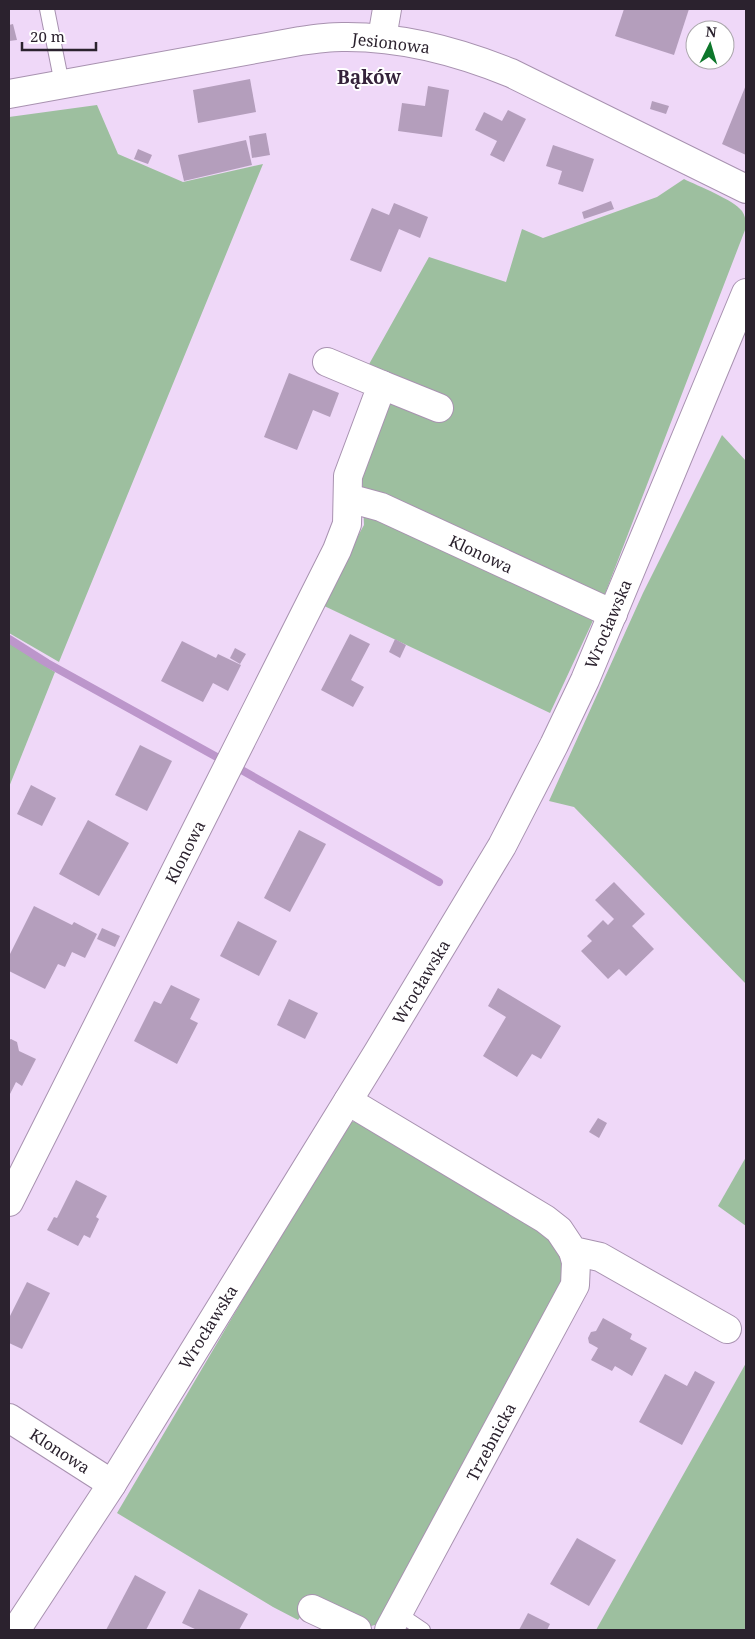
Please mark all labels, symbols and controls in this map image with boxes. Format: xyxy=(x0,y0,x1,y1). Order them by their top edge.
scale bar xyxy=(22,20,96,52)
north arrow xyxy=(685,20,735,70)
text: N xyxy=(705,22,718,41)
text: 20 m xyxy=(30,26,65,46)
street label: Jesionowa xyxy=(350,27,431,59)
district label: Bąków xyxy=(337,64,402,90)
street label: Klonowa xyxy=(446,530,516,578)
street label: Wrocławska xyxy=(579,576,637,672)
street label: Klonowa xyxy=(160,817,210,887)
street label: Wrocławska xyxy=(387,936,455,1028)
street label: Wrocławska xyxy=(174,1281,242,1373)
street label: Trzebnicka xyxy=(461,1399,521,1485)
street label: Klonowa xyxy=(26,1423,94,1479)

